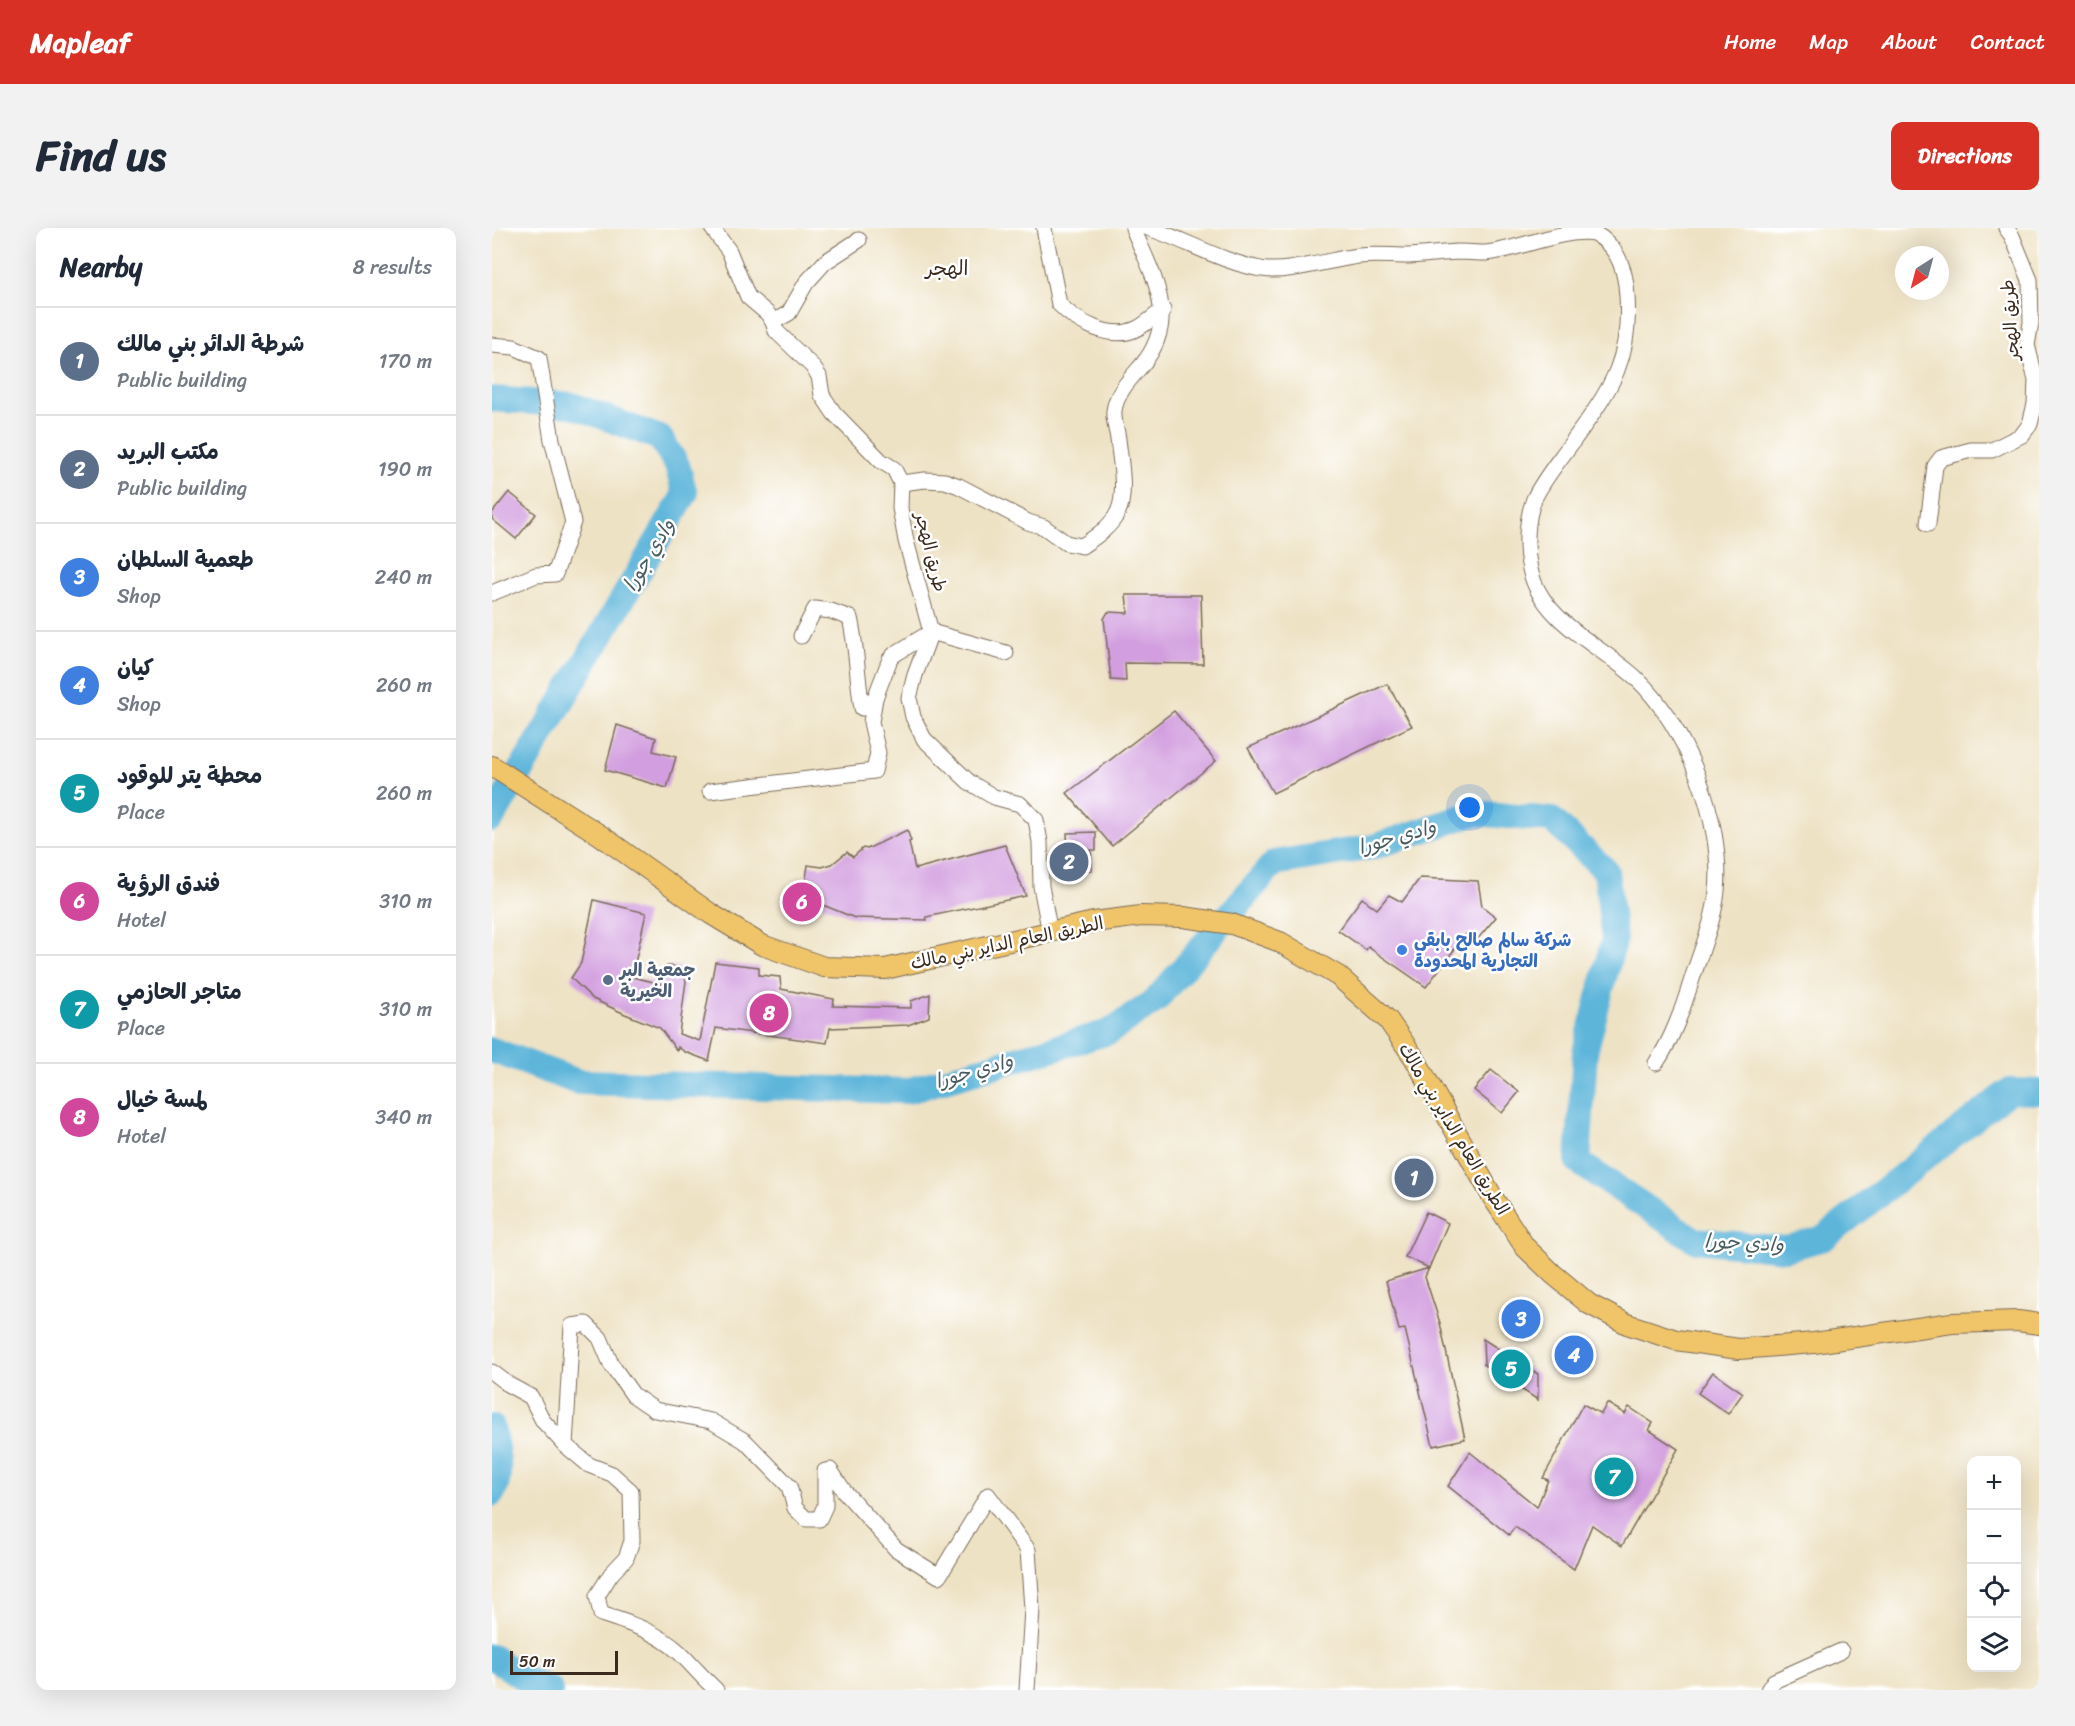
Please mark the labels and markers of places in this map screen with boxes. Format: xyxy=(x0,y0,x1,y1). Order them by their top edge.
pin: 2 xyxy=(1050,840,1088,884)
pin: 6 xyxy=(782,880,822,924)
place label: شركة سالم صالح بابقي التجارية المحدودة xyxy=(1414,924,1571,977)
marker: شركة سالم صالح بابقي التجارية المحدودة xyxy=(1395,943,1409,957)
place label: جمعية البر الخيرية xyxy=(618,954,695,1007)
marker: جمعية البر الخيرية xyxy=(601,973,615,987)
pin: 8 xyxy=(750,990,788,1036)
pin: 1 xyxy=(1394,1156,1434,1200)
pin: 3 xyxy=(1502,1296,1540,1342)
pin: 4 xyxy=(1554,1332,1594,1378)
pin: 5 xyxy=(1492,1346,1530,1392)
pin: 7 xyxy=(1594,1454,1634,1500)

